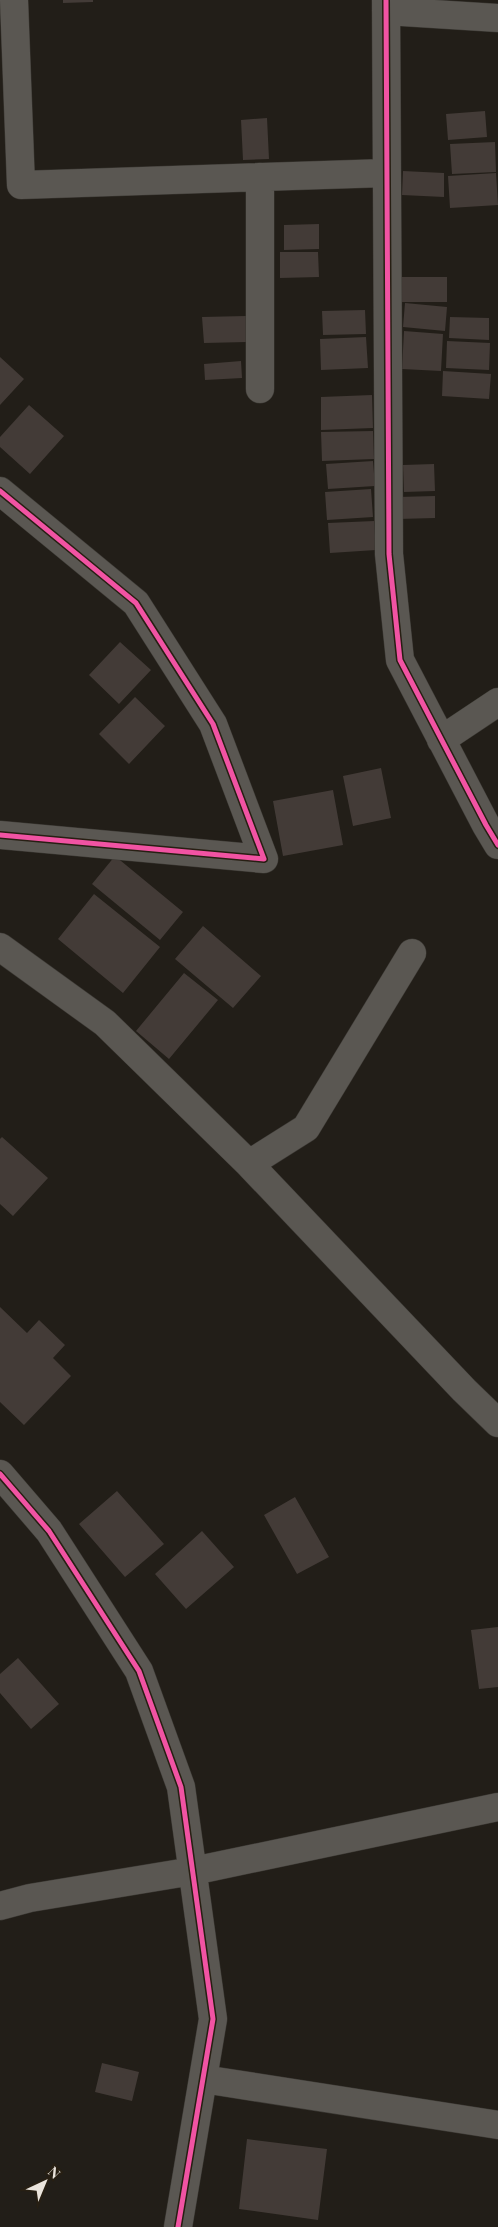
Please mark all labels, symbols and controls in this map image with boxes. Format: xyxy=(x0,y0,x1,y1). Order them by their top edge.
north arrow xyxy=(20,2157,70,2207)
text: N xyxy=(44,2162,65,2183)

